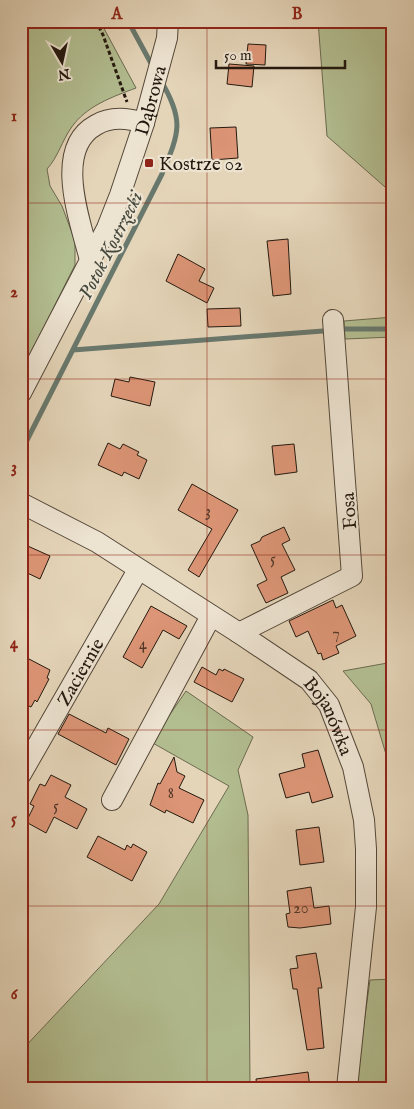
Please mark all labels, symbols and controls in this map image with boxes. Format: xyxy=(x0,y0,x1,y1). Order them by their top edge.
text: A xyxy=(111,5,124,25)
text: B xyxy=(292,5,303,25)
north arrow xyxy=(38,38,88,88)
scale bar xyxy=(216,38,345,70)
text: 50 m xyxy=(224,46,252,65)
street label: Dąbrowa xyxy=(131,62,173,139)
text: N xyxy=(56,64,72,84)
text: 1 xyxy=(11,107,17,127)
place label: Kostrze 02 xyxy=(159,153,243,177)
marker: Kostrze 02 xyxy=(143,157,155,169)
water label: Potok Kostrzecki xyxy=(74,187,150,304)
text: 2 xyxy=(10,283,18,303)
text: 3 xyxy=(11,458,17,478)
street label: Fosa xyxy=(337,491,363,530)
house number: 3 xyxy=(205,502,211,522)
house number: 5 xyxy=(270,550,276,570)
house number: 7 xyxy=(332,624,340,644)
text: 4 xyxy=(10,634,19,654)
street label: Zaciernie xyxy=(53,634,110,711)
house number: 4 xyxy=(139,635,147,655)
street label: Bojanówka xyxy=(297,673,358,760)
house number: 8 xyxy=(168,784,174,804)
house number: 5 xyxy=(53,797,59,817)
text: 5 xyxy=(11,810,17,830)
house number: 20 xyxy=(293,899,309,919)
text: 6 xyxy=(11,985,19,1005)

